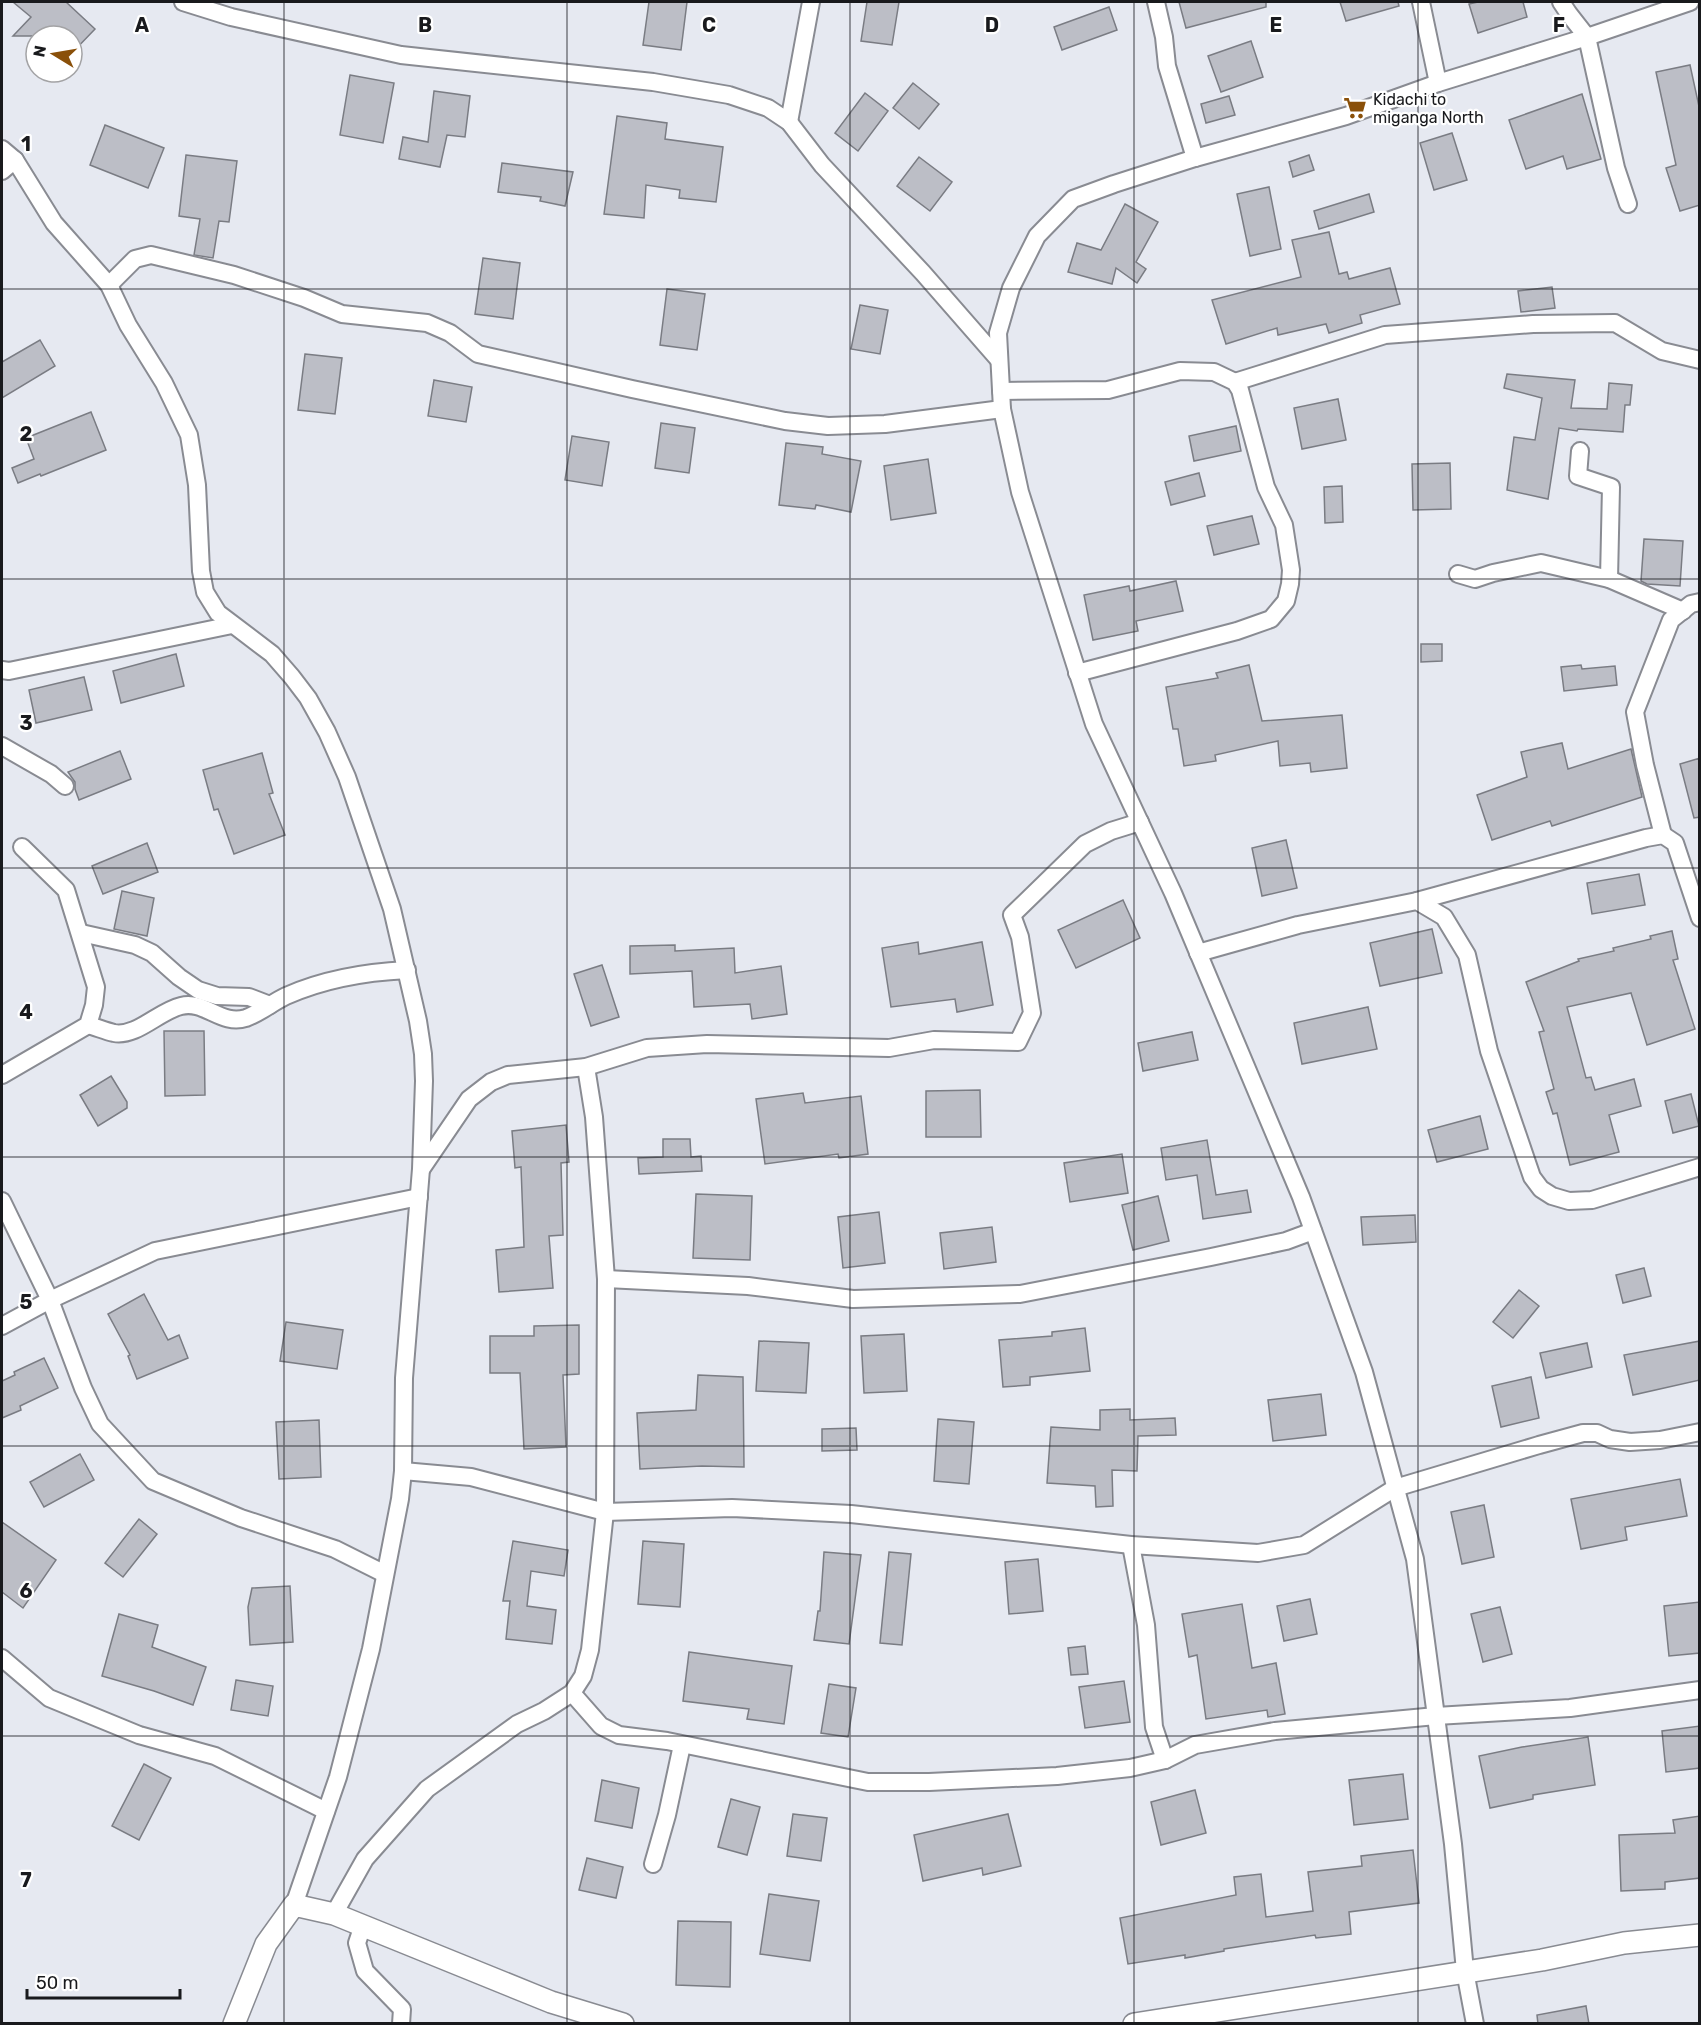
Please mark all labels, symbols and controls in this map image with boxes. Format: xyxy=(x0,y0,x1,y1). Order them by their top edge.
text: A xyxy=(135,13,150,37)
text: B xyxy=(418,13,432,37)
text: C xyxy=(702,13,716,37)
text: D xyxy=(985,13,999,37)
text: E xyxy=(1270,13,1282,37)
text: F xyxy=(1553,13,1565,37)
north arrow xyxy=(24,24,84,84)
text: N xyxy=(29,44,50,59)
place label: Kidachi to miganga North xyxy=(1373,90,1484,127)
supermarket icon: Kidachi to miganga North xyxy=(1342,95,1368,121)
text: 1 xyxy=(21,132,31,156)
text: 2 xyxy=(20,422,33,446)
text: 3 xyxy=(19,711,33,735)
text: 4 xyxy=(19,1000,33,1024)
text: 5 xyxy=(20,1290,33,1314)
text: 6 xyxy=(19,1579,33,1603)
text: 7 xyxy=(20,1868,32,1892)
scale bar xyxy=(27,1962,180,2000)
text: 50 m xyxy=(36,1972,79,1994)

